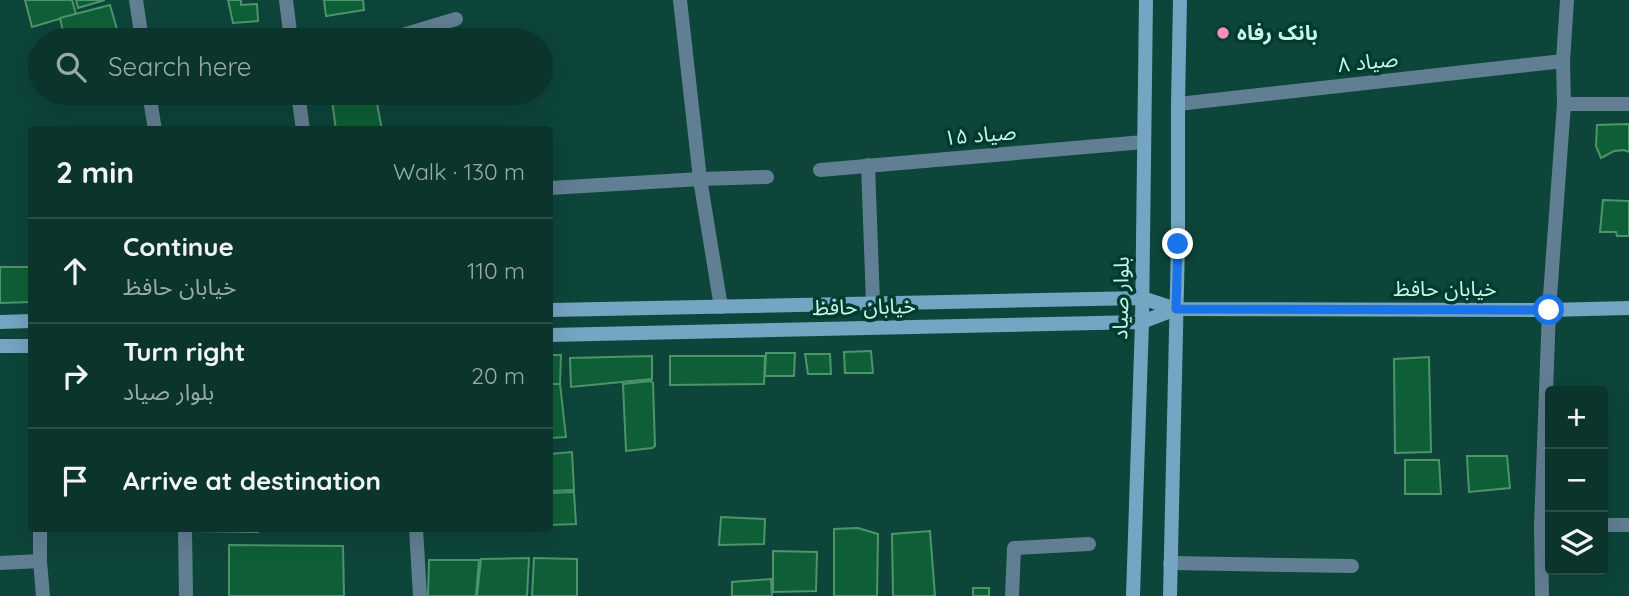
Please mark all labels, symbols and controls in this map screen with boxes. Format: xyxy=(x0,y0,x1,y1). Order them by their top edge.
place label: بانک رفاه xyxy=(1237,19,1318,45)
marker: بانک رفاه xyxy=(1215,25,1231,41)
search box xyxy=(28,28,553,105)
street label: صیاد ۸ xyxy=(1336,45,1399,77)
icon: search xyxy=(52,48,90,86)
text: Search here xyxy=(108,50,252,83)
street label: صیاد ۱۵ xyxy=(943,118,1017,150)
text: 2 min xyxy=(56,153,134,191)
text: Walk · 130 m xyxy=(393,157,525,186)
route end xyxy=(1162,228,1193,259)
text: Continue xyxy=(123,230,234,263)
icon: ahead xyxy=(56,252,94,290)
text: 110 m xyxy=(467,256,525,285)
street label: بلوار صیاد xyxy=(1106,256,1134,340)
text: خیابان حافظ xyxy=(123,272,236,301)
street label: خیابان حافظ xyxy=(1393,275,1497,301)
street label: خیابان حافظ xyxy=(812,292,916,320)
route start xyxy=(1533,294,1564,325)
text: Turn right xyxy=(123,335,245,368)
icon: right xyxy=(56,357,94,395)
text: 20 m xyxy=(471,361,525,390)
text: بلوار صیاد xyxy=(123,377,214,406)
map controls xyxy=(1545,386,1608,575)
button: + xyxy=(1545,386,1608,449)
button: − xyxy=(1545,449,1608,512)
icon: arrive xyxy=(56,462,94,500)
text: Arrive at destination xyxy=(123,464,381,497)
button: layers xyxy=(1545,512,1608,575)

